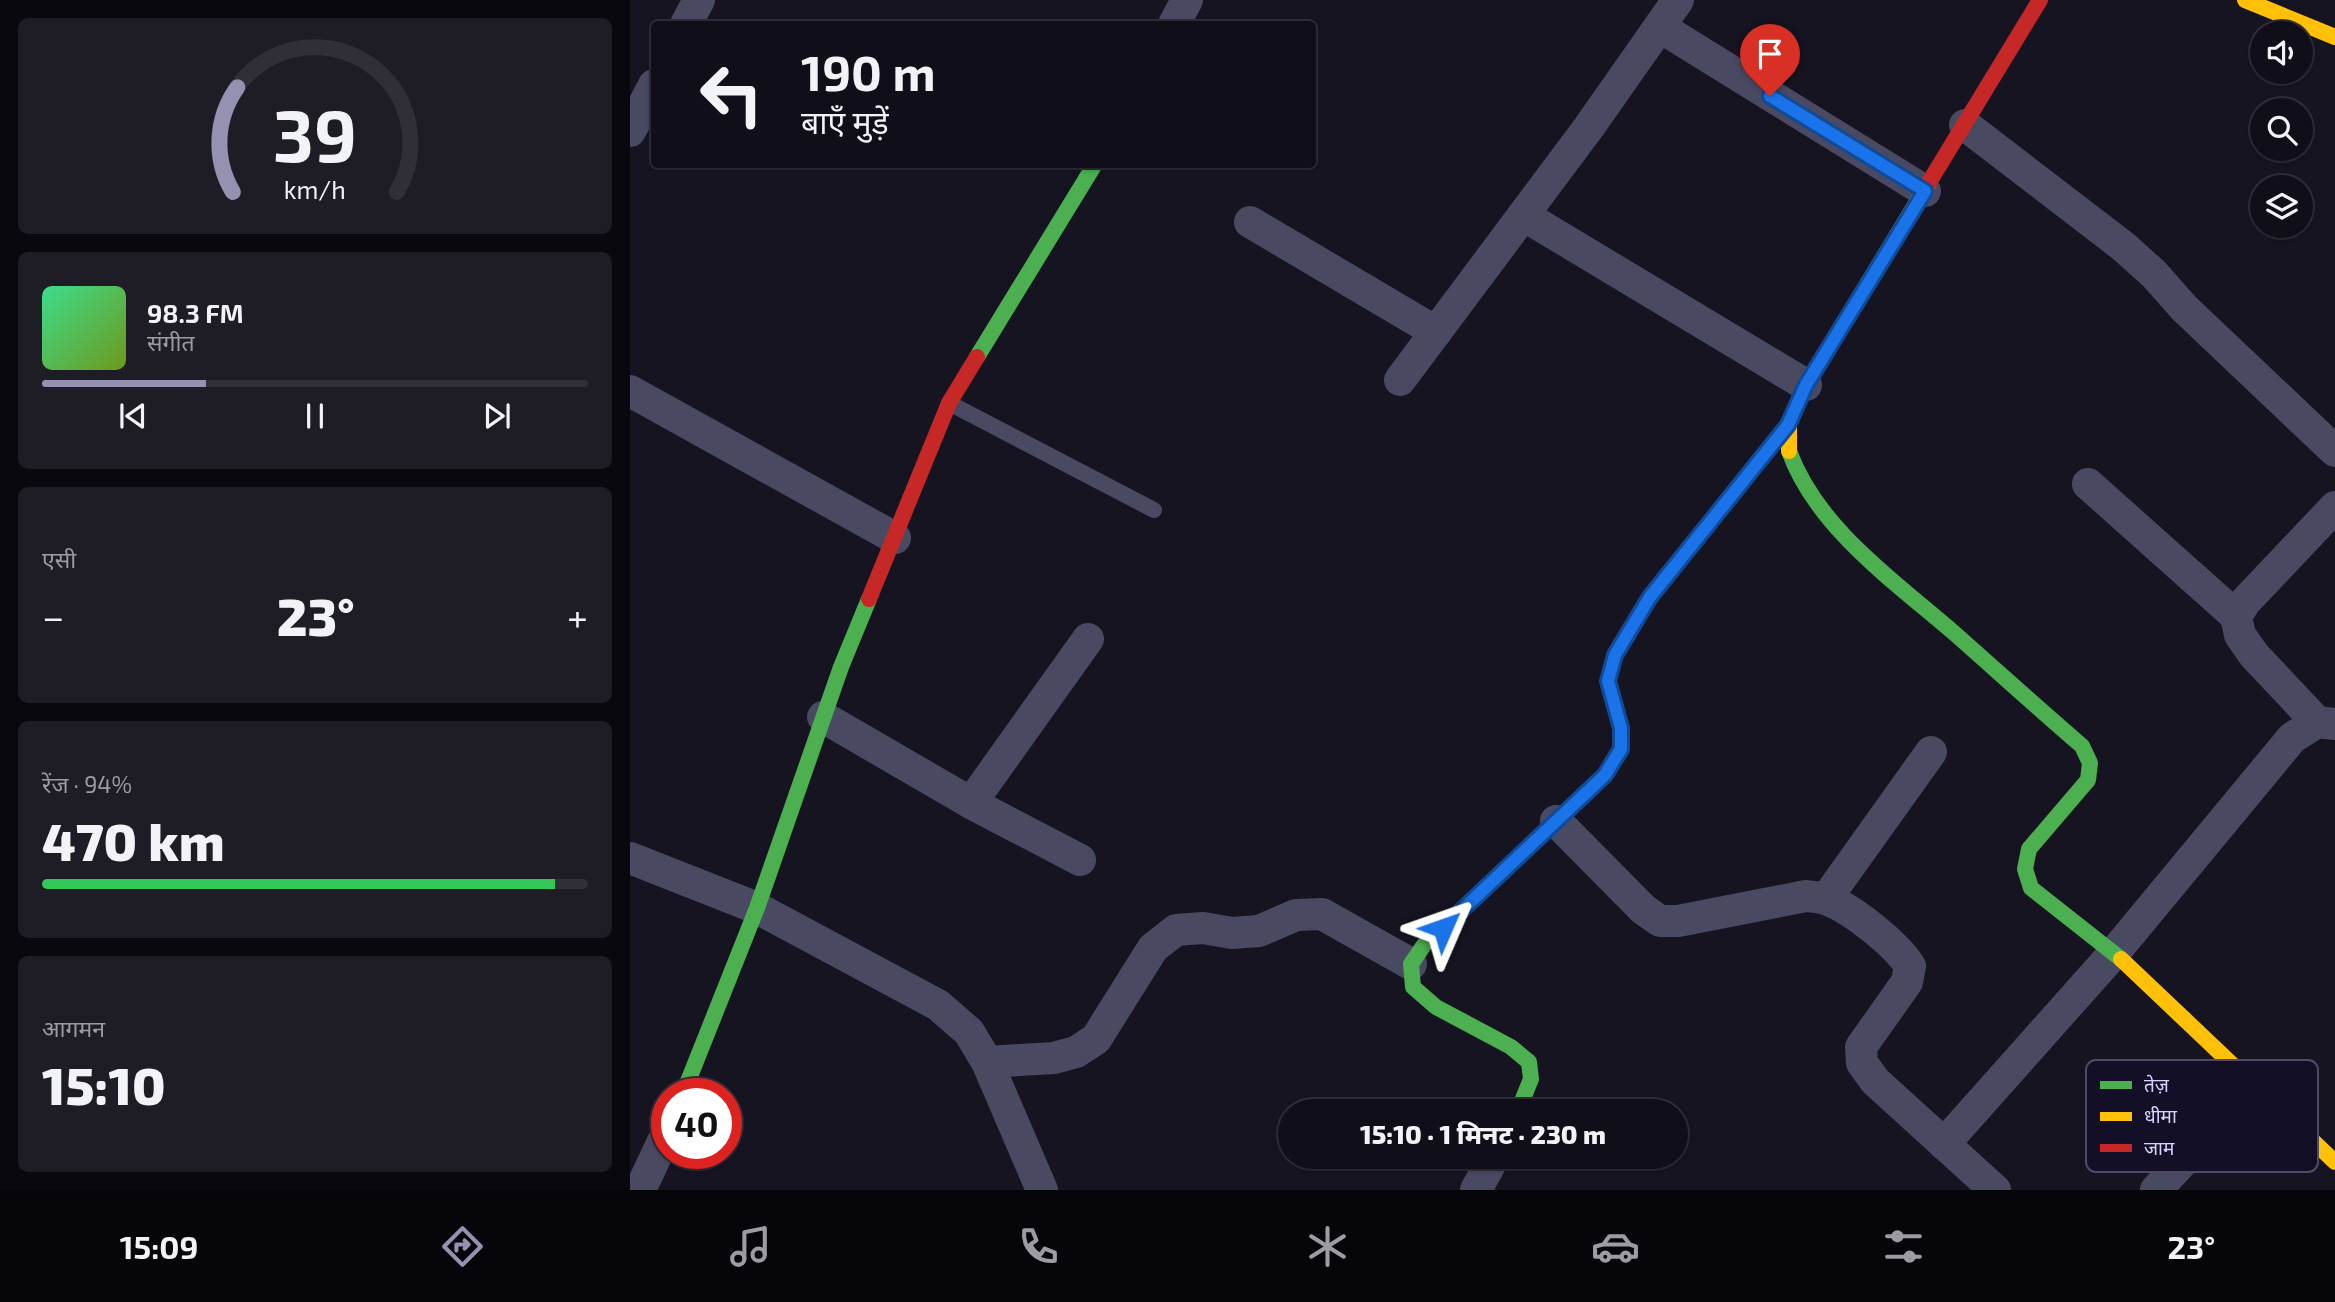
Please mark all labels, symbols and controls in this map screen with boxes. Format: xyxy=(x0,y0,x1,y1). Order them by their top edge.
map controls xyxy=(2250,21,2313,238)
button: sound xyxy=(2250,21,2313,84)
pin xyxy=(1740,24,1800,96)
icon: arrive xyxy=(1751,35,1789,73)
text: 190 m xyxy=(801,42,936,101)
icon: left xyxy=(686,49,777,140)
text: 39 xyxy=(273,90,357,178)
button: search xyxy=(2250,98,2313,161)
text: बाएँ मुड़ें xyxy=(801,102,889,140)
text: km/h xyxy=(284,174,346,204)
button: layers xyxy=(2250,175,2313,238)
text: 98.3 FM xyxy=(147,297,244,328)
text: संगीत xyxy=(147,328,195,356)
icon: previous xyxy=(114,397,152,435)
icon: pause xyxy=(296,397,334,435)
icon: next xyxy=(478,397,516,435)
text: एसी xyxy=(42,545,76,573)
text: 23° xyxy=(277,584,355,646)
text: − xyxy=(42,593,64,639)
text: + xyxy=(567,593,588,639)
text: रेंज · 94% xyxy=(42,770,132,798)
text: 470 km xyxy=(42,809,225,871)
position arrow xyxy=(1406,891,1480,965)
text: आगमन xyxy=(42,1014,105,1042)
text: 15:10 xyxy=(42,1053,166,1115)
legend xyxy=(2086,1060,2318,1172)
text: तेज़ xyxy=(2144,1073,2170,1096)
speed limit sign: 40 xyxy=(651,1078,742,1169)
text: धीमा xyxy=(2144,1104,2178,1127)
text: 15:10 · 1 मिनट · 230 m xyxy=(1360,1118,1606,1149)
text: जाम xyxy=(2144,1136,2175,1159)
icon: directions xyxy=(438,1222,487,1271)
icon: music xyxy=(726,1222,775,1271)
icon: phone xyxy=(1014,1222,1063,1271)
icon: climate xyxy=(1303,1222,1352,1271)
icon: car xyxy=(1591,1222,1640,1271)
icon: filters xyxy=(1879,1222,1928,1271)
text: 15:09 xyxy=(120,1227,198,1265)
text: 23° xyxy=(2168,1227,2215,1265)

